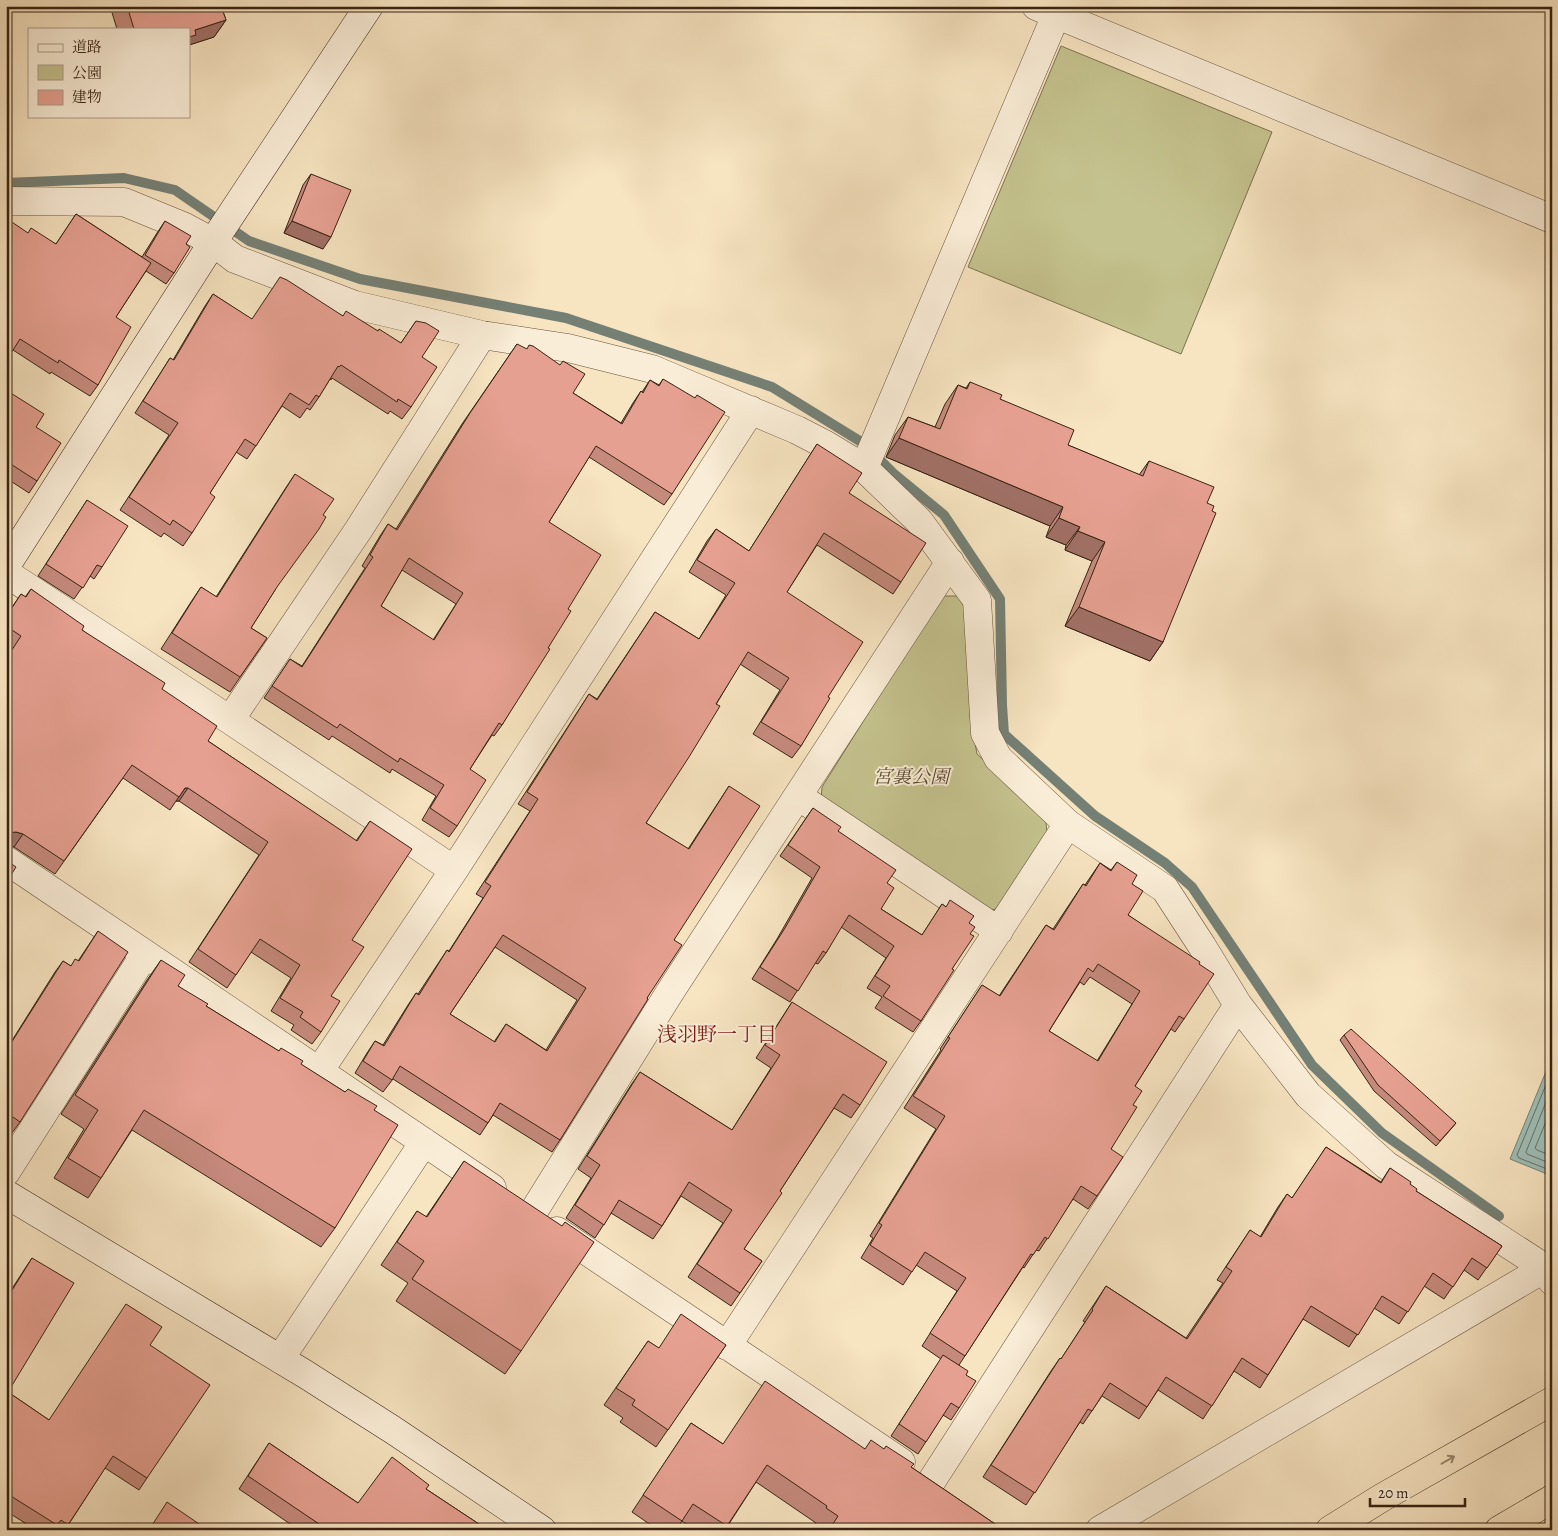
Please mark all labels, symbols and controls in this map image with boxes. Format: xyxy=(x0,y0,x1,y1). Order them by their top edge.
legend xyxy=(28,28,190,118)
text: 道路 xyxy=(72,37,102,57)
text: 公園 xyxy=(72,63,102,83)
text: 建物 xyxy=(72,87,102,107)
park label: 宮裏公園 xyxy=(873,764,952,790)
district label: 浅羽野一丁目 xyxy=(657,1021,777,1048)
one-way arrow xyxy=(1440,1455,1454,1465)
scale bar xyxy=(1370,1476,1466,1508)
text: 20 m xyxy=(1378,1483,1409,1503)

